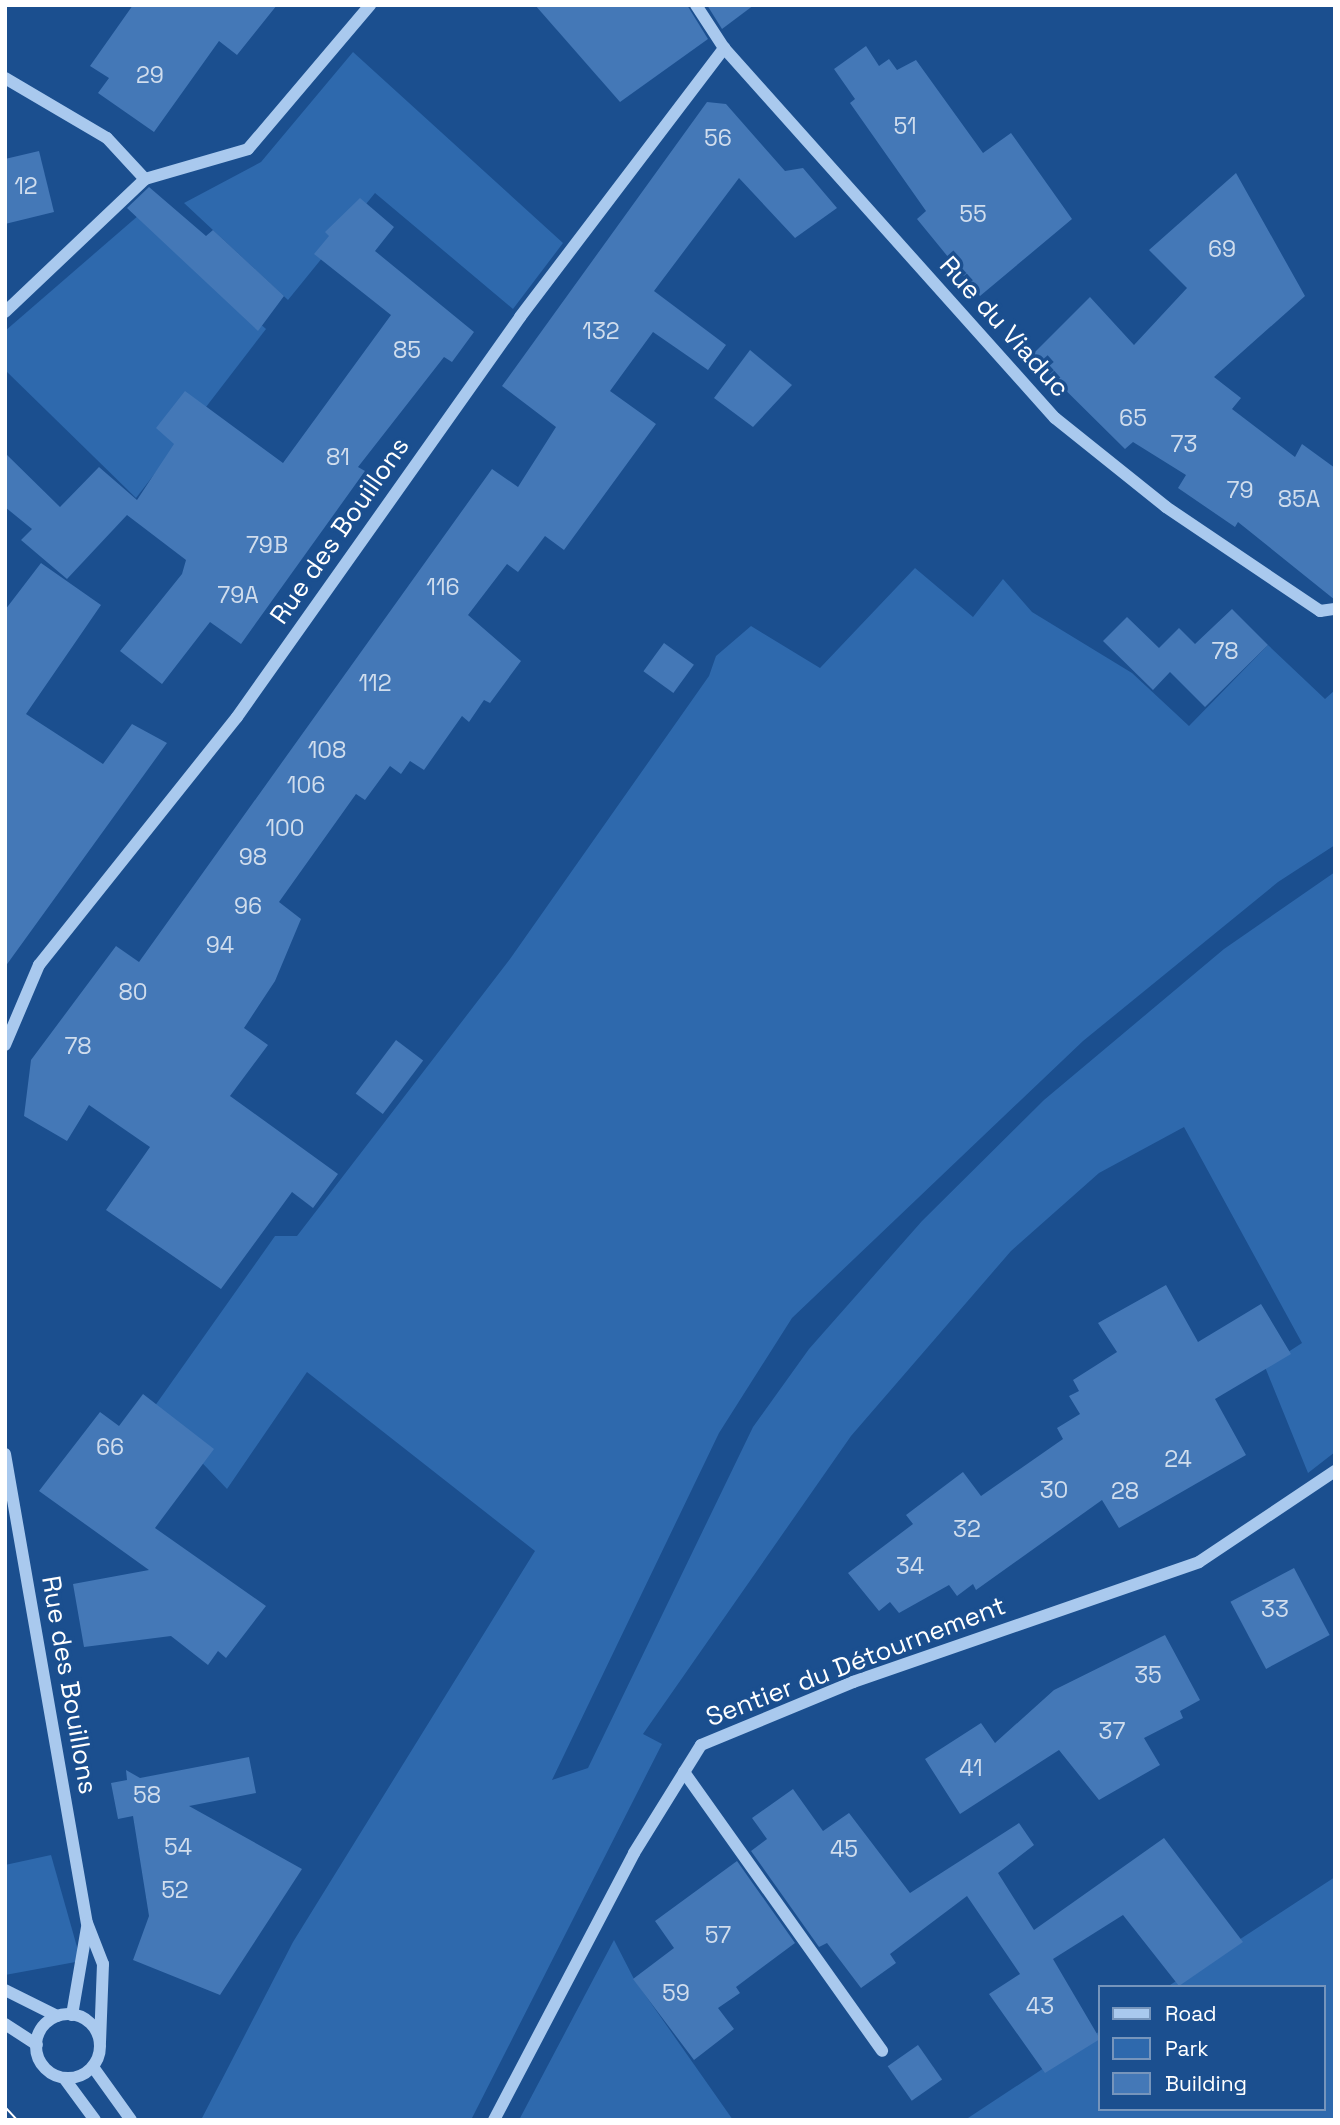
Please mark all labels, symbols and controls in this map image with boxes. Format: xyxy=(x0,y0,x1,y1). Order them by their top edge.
house number: 29 xyxy=(136,61,164,89)
house number: 51 xyxy=(893,112,917,140)
house number: 56 xyxy=(704,124,732,152)
house number: 12 xyxy=(14,172,38,200)
house number: 55 xyxy=(959,200,987,228)
house number: 69 xyxy=(1208,235,1236,263)
street label: Rue du Viaduc xyxy=(933,250,1075,404)
house number: 132 xyxy=(582,317,620,345)
house number: 85 xyxy=(393,336,421,364)
house number: 65 xyxy=(1119,404,1147,432)
house number: 73 xyxy=(1171,430,1197,458)
street label: Rue des Bouillons xyxy=(264,432,416,630)
house number: 81 xyxy=(326,443,350,471)
house number: 79 xyxy=(1226,476,1254,504)
house number: 85A xyxy=(1278,485,1320,513)
house number: 79B xyxy=(246,531,288,559)
house number: 116 xyxy=(426,573,460,601)
house number: 79A xyxy=(217,581,259,609)
house number: 78 xyxy=(1211,637,1239,665)
house number: 112 xyxy=(358,669,392,697)
house number: 108 xyxy=(308,736,346,764)
house number: 106 xyxy=(287,771,325,799)
house number: 100 xyxy=(265,814,305,842)
house number: 98 xyxy=(239,843,267,871)
house number: 96 xyxy=(234,892,262,920)
house number: 94 xyxy=(206,931,234,959)
house number: 80 xyxy=(118,978,148,1006)
house number: 78 xyxy=(64,1032,92,1060)
house number: 66 xyxy=(96,1433,124,1461)
house number: 24 xyxy=(1164,1445,1192,1473)
house number: 30 xyxy=(1040,1476,1068,1504)
house number: 28 xyxy=(1111,1477,1139,1505)
house number: 32 xyxy=(953,1515,981,1543)
house number: 34 xyxy=(896,1552,924,1580)
street label: Rue des Bouillons xyxy=(34,1574,104,1796)
street label: Sentier du Détournement xyxy=(702,1590,1010,1734)
house number: 33 xyxy=(1261,1595,1289,1623)
house number: 35 xyxy=(1134,1661,1162,1689)
house number: 37 xyxy=(1099,1717,1125,1745)
house number: 41 xyxy=(959,1754,983,1782)
house number: 58 xyxy=(133,1781,161,1809)
house number: 54 xyxy=(164,1833,192,1861)
house number: 45 xyxy=(830,1835,858,1863)
house number: 52 xyxy=(161,1876,189,1904)
house number: 57 xyxy=(705,1921,731,1949)
house number: 59 xyxy=(662,1979,690,2007)
legend xyxy=(1098,1985,1326,2111)
house number: 43 xyxy=(1026,1992,1054,2020)
text: Road xyxy=(1165,2000,1217,2027)
text: Park xyxy=(1165,2035,1209,2062)
text: Building xyxy=(1165,2070,1247,2097)

